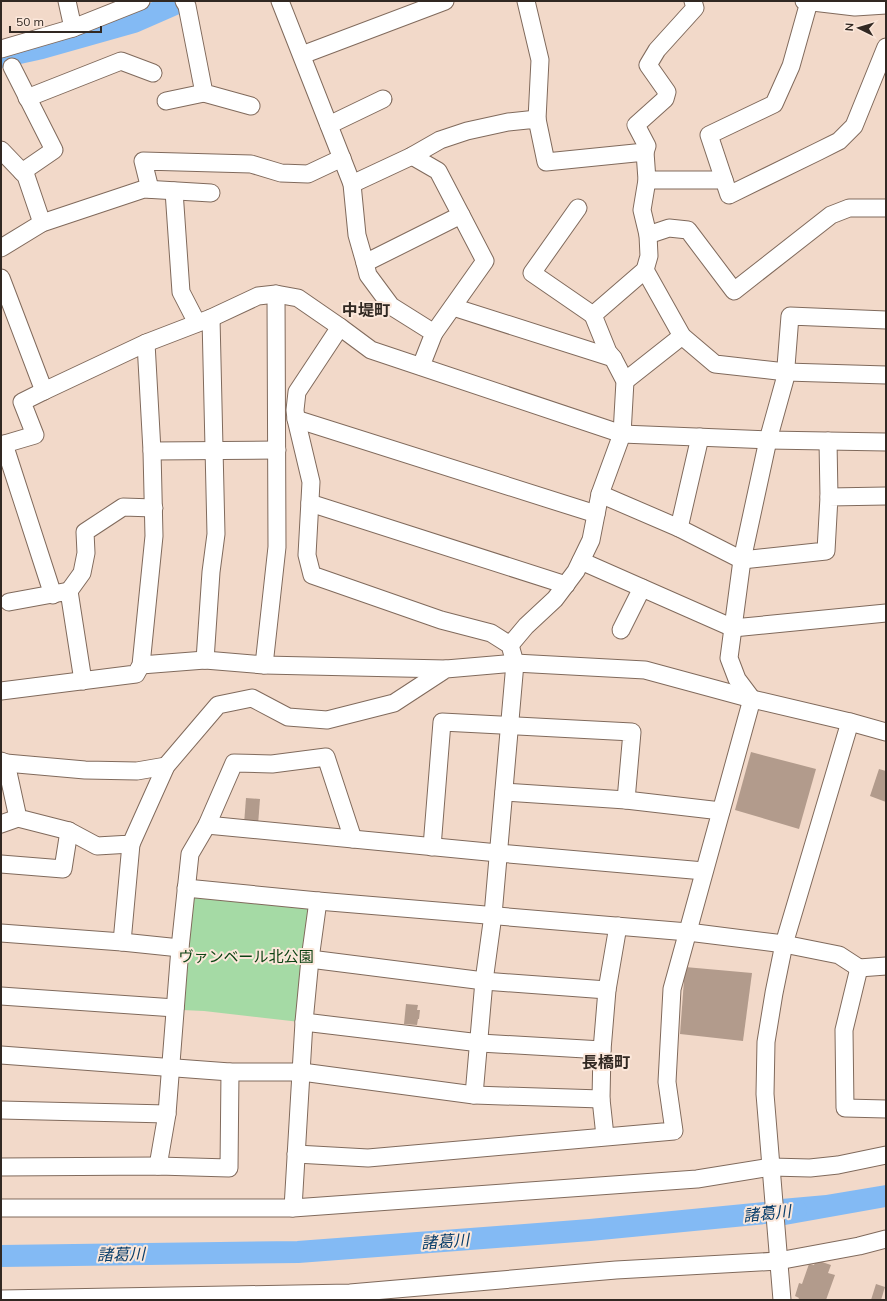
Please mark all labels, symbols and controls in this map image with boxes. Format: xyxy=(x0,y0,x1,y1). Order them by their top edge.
scale bar xyxy=(10,8,101,34)
north arrow xyxy=(839,8,879,48)
text: 50 m xyxy=(16,14,44,29)
text: N xyxy=(842,22,856,32)
district label: 中堤町 xyxy=(342,300,390,320)
park label: ヴァンベール北公園 xyxy=(178,947,314,966)
district label: 長橋町 xyxy=(582,1052,630,1072)
water label: 諸葛川 xyxy=(742,1200,794,1225)
water label: 諸葛川 xyxy=(420,1229,472,1253)
water label: 諸葛川 xyxy=(97,1244,147,1264)

